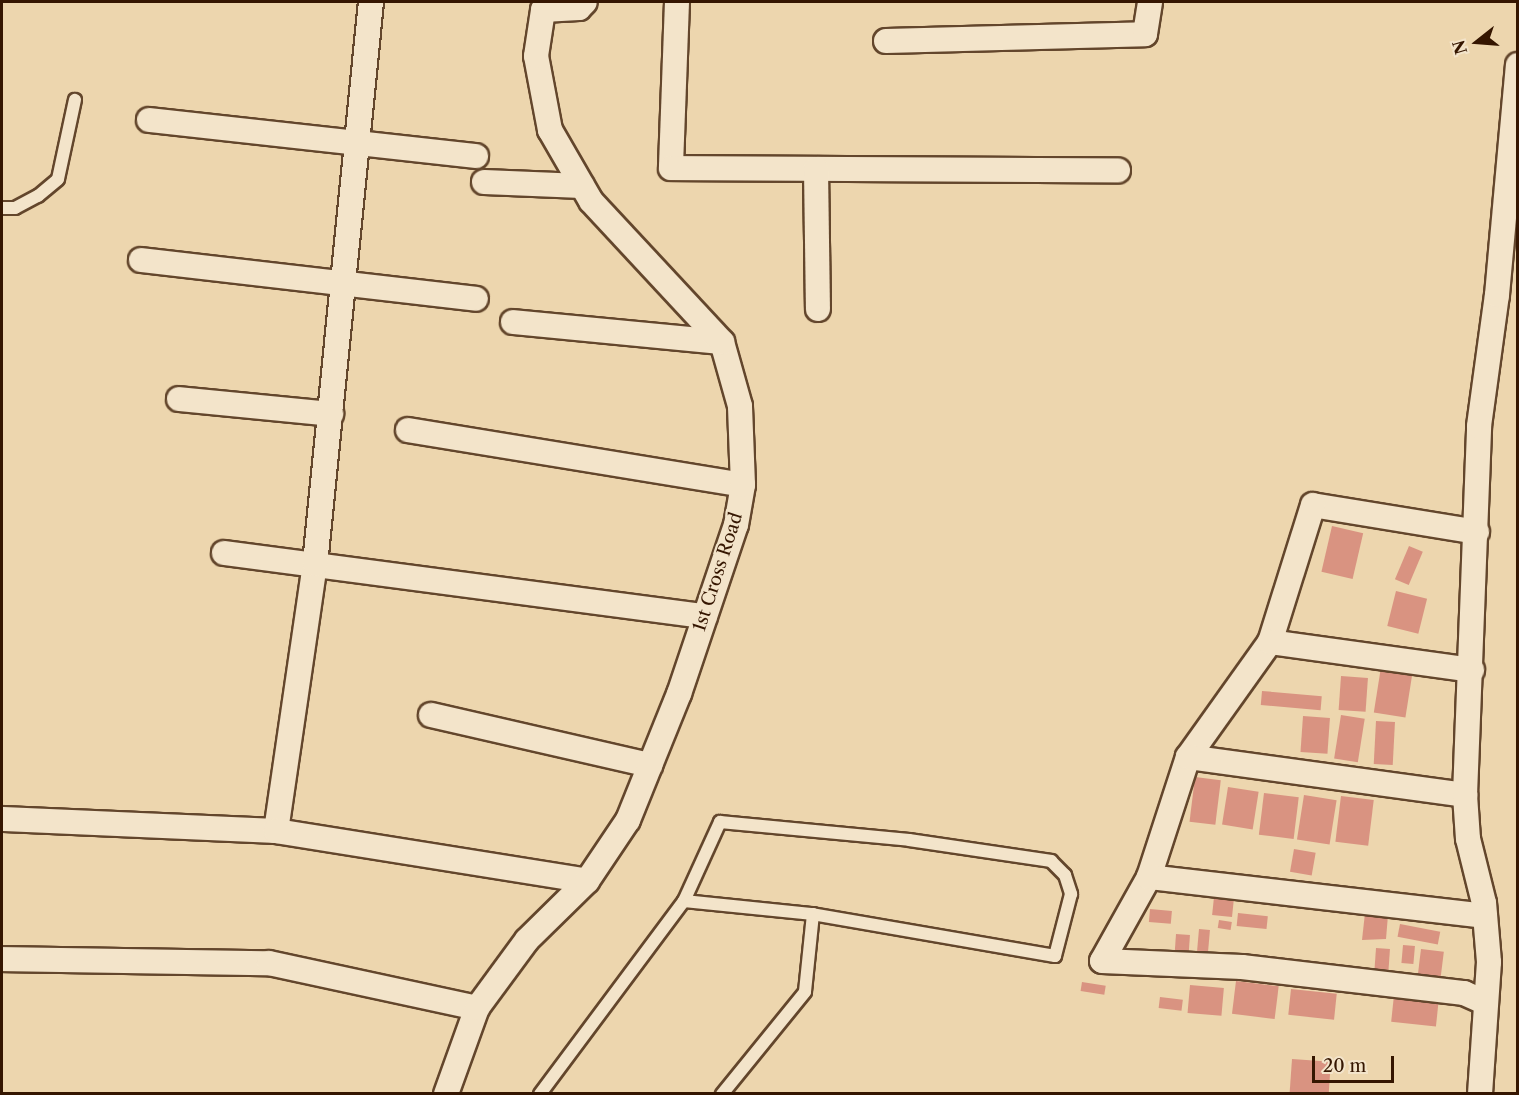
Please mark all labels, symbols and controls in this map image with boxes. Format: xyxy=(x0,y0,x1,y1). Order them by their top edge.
north arrow xyxy=(1447,12,1507,72)
text: N xyxy=(1448,38,1471,57)
street label: 1st Cross Road xyxy=(689,510,747,634)
scale bar xyxy=(1315,1044,1398,1082)
text: 20 m xyxy=(1323,1055,1366,1077)

